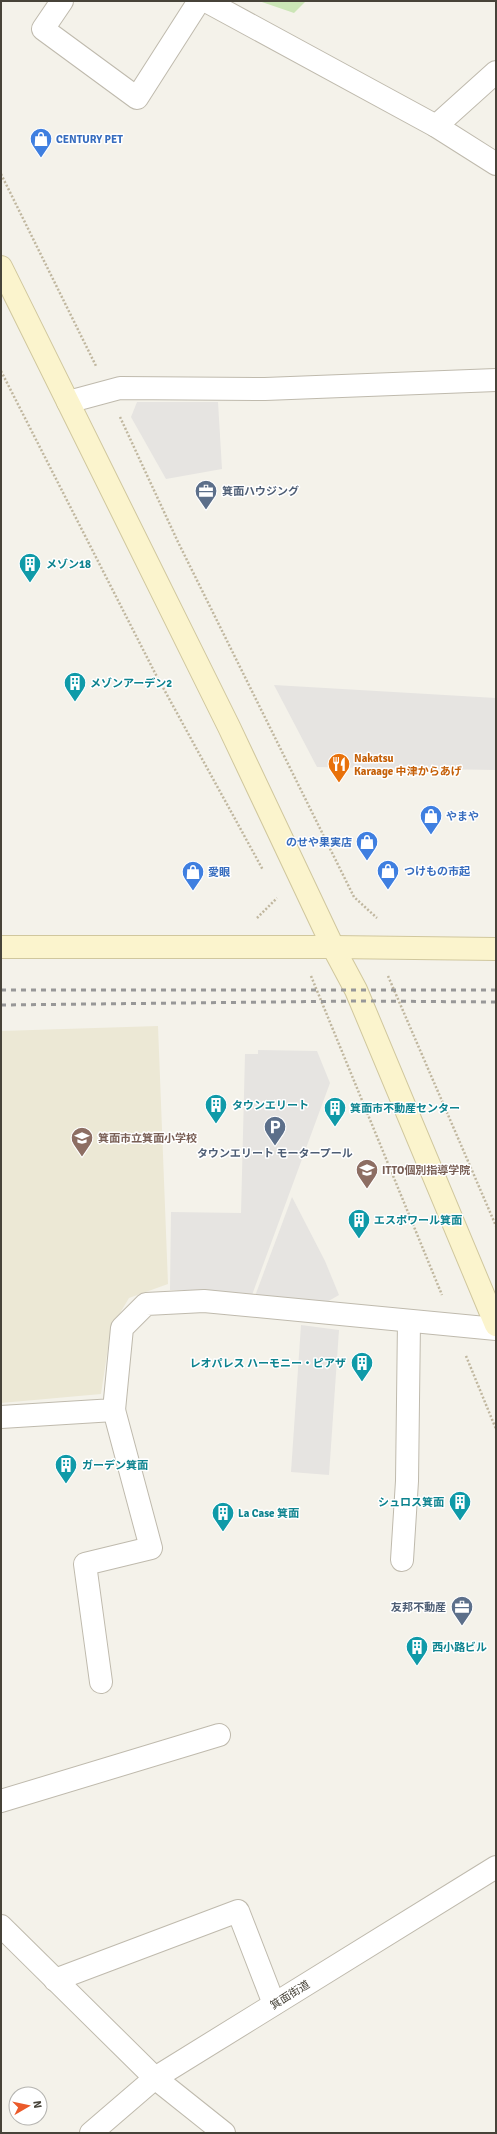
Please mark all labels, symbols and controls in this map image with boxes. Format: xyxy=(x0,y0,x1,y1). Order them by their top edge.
shop icon: CENTURY PET xyxy=(28,126,54,159)
place label: CENTURY PET xyxy=(56,133,123,146)
office icon: 箕面ハウジング xyxy=(193,478,219,511)
place label: 箕面ハウジング xyxy=(222,485,299,498)
building icon: メゾン18 xyxy=(17,551,43,584)
place label: メゾン18 xyxy=(46,558,91,571)
building icon: メゾンアーデン2 xyxy=(62,670,88,703)
place label: メゾンアーデン2 xyxy=(90,677,172,690)
restaurant icon: Nakatsu Karaage 中津からあげ xyxy=(326,751,352,784)
place label: Nakatsu Karaage 中津からあげ xyxy=(354,752,462,778)
shop icon: やまや xyxy=(418,803,444,836)
place label: やまや xyxy=(446,810,479,823)
shop icon: のせや果実店 xyxy=(354,829,380,862)
place label: のせや果実店 xyxy=(286,836,352,849)
shop icon: つけもの市起 xyxy=(375,858,401,891)
shop icon: 愛眼 xyxy=(180,859,206,892)
place label: つけもの市起 xyxy=(404,865,471,878)
place label: 愛眼 xyxy=(208,866,230,879)
building icon: タウンエリート xyxy=(203,1092,229,1125)
building icon: 箕面市不動産センター xyxy=(322,1095,348,1128)
place label: タウンエリート xyxy=(232,1099,309,1112)
place label: 箕面市不動産センター xyxy=(350,1102,460,1115)
parking icon: タウンエリート モータープール xyxy=(262,1114,288,1147)
school or university icon: 箕面市立箕面小学校 xyxy=(69,1125,95,1158)
place label: 箕面市立箕面小学校 xyxy=(98,1132,197,1145)
place label: タウンエリート モータープール xyxy=(197,1147,353,1160)
school or university icon: ITTO個別指導学院 xyxy=(354,1157,380,1190)
place label: ITTO個別指導学院 xyxy=(382,1164,470,1177)
building icon: エスポワール箕面 xyxy=(346,1207,372,1240)
place label: エスポワール箕面 xyxy=(374,1214,462,1227)
building icon: レオパレス ハーモニー・ピアザ xyxy=(349,1350,375,1383)
place label: レオパレス ハーモニー・ピアザ xyxy=(190,1357,346,1370)
building icon: ガーデン箕面 xyxy=(53,1452,79,1485)
place label: ガーデン箕面 xyxy=(82,1459,148,1472)
building icon: シュロス箕面 xyxy=(447,1489,473,1522)
place label: シュロス箕面 xyxy=(378,1496,444,1509)
building icon: La Case 箕面 xyxy=(210,1500,236,1533)
place label: La Case 箕面 xyxy=(238,1507,299,1520)
office icon: 友邦不動産 xyxy=(449,1594,475,1627)
place label: 友邦不動産 xyxy=(391,1601,446,1614)
building icon: 西小路ビル xyxy=(404,1634,430,1667)
place label: 西小路ビル xyxy=(432,1641,487,1654)
street label: 箕面街道 xyxy=(268,1978,312,2012)
north arrow xyxy=(8,2086,48,2126)
text: N xyxy=(30,2100,44,2109)

